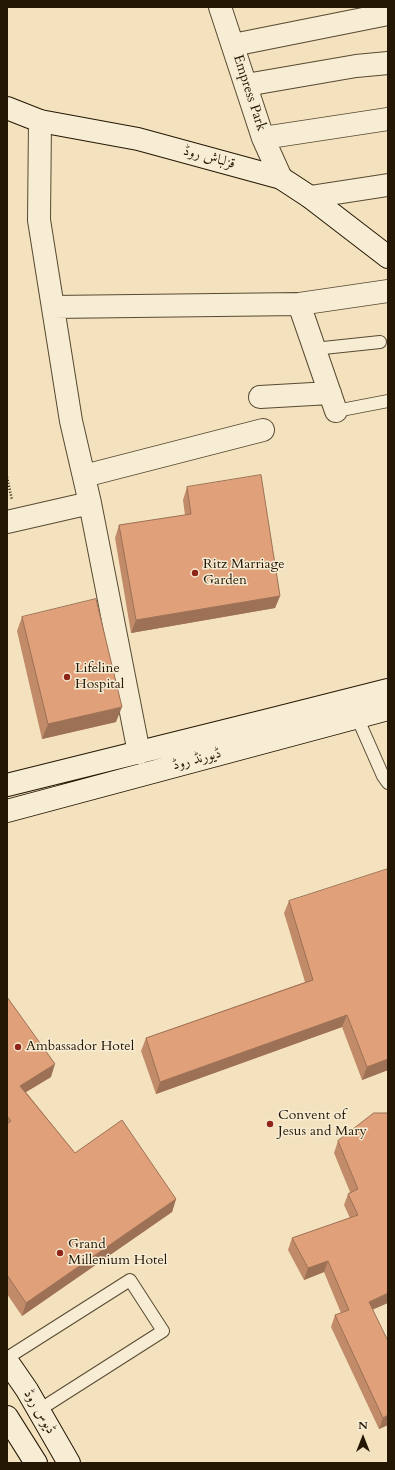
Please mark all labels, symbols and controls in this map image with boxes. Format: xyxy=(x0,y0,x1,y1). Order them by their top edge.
street label: Empress Park xyxy=(229,53,269,133)
street label: قزلباش روڈ xyxy=(181,143,237,173)
place label: Ritz Marriage Garden xyxy=(203,557,285,590)
marker: Ritz Marriage Garden xyxy=(190,568,200,578)
place label: Lifeline Hospital xyxy=(75,661,124,694)
marker: Lifeline Hospital xyxy=(62,672,72,682)
street label: ڈیورنڈ روڈ xyxy=(171,745,223,775)
place label: Ambassador Hotel xyxy=(26,1039,134,1055)
marker: Ambassador Hotel xyxy=(13,1042,23,1052)
place label: Convent of Jesus and Mary xyxy=(278,1108,367,1140)
marker: Convent of Jesus and Mary xyxy=(265,1119,275,1129)
place label: Grand Millenium Hotel xyxy=(68,1237,167,1270)
marker: Grand Millenium Hotel xyxy=(55,1248,65,1258)
street label: ڈیوس روڈ xyxy=(19,1387,59,1437)
north arrow xyxy=(343,1418,383,1458)
text: N xyxy=(358,1418,368,1433)

